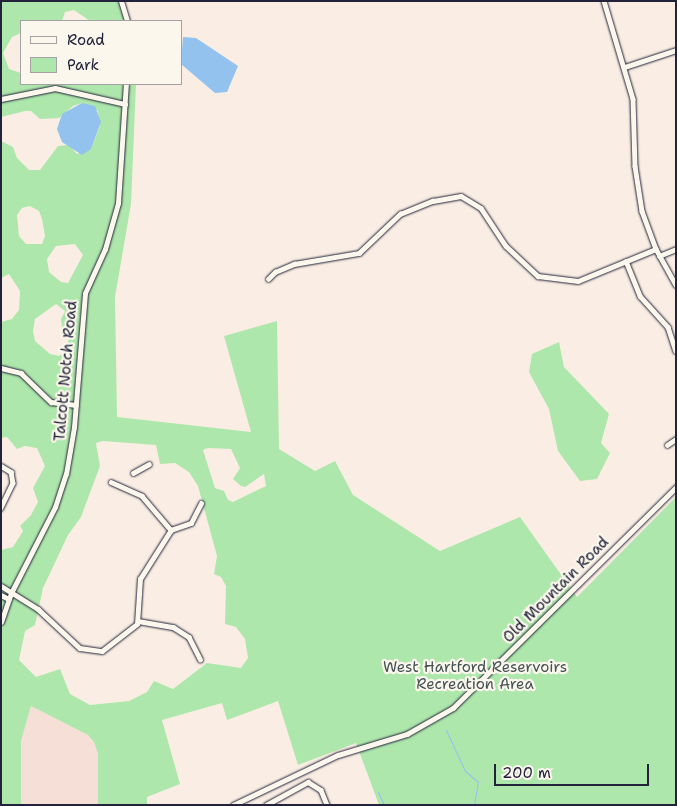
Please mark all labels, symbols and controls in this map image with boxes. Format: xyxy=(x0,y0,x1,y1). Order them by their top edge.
legend xyxy=(20,20,182,85)
text: Road xyxy=(67,30,105,50)
text: Park xyxy=(67,55,99,75)
street label: Talcott Notch Road xyxy=(51,300,81,442)
street label: Old Mountain Road xyxy=(499,533,613,647)
park label: West Hartford Reservoirs Recreation Area xyxy=(383,658,567,693)
scale bar xyxy=(497,754,652,786)
text: 200 m xyxy=(502,763,551,783)

